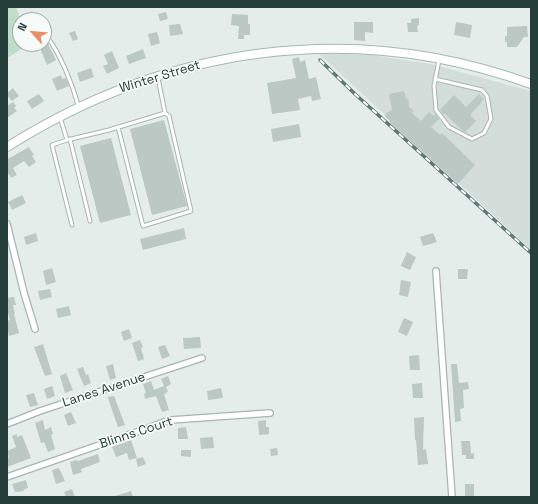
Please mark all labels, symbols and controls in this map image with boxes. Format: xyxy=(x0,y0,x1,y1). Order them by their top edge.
north arrow xyxy=(12,12,52,52)
text: N xyxy=(14,21,30,33)
street label: Winter Street xyxy=(118,57,202,97)
street label: Lanes Avenue xyxy=(61,369,147,411)
street label: Blinns Court xyxy=(97,414,175,452)

